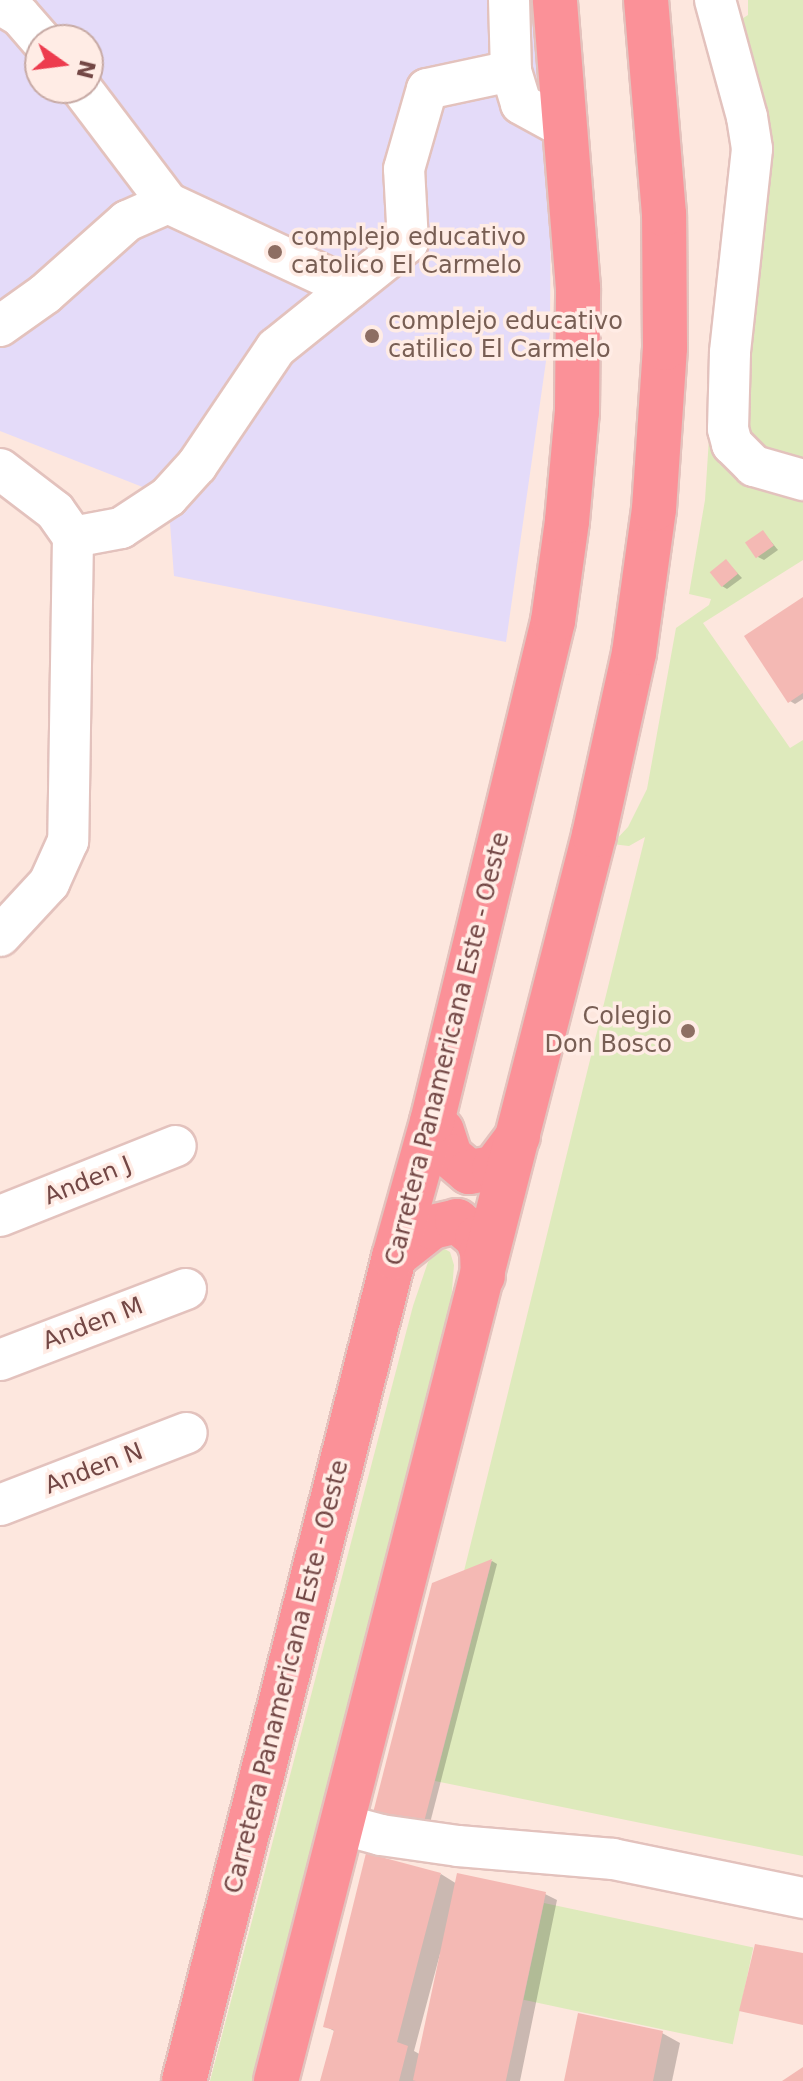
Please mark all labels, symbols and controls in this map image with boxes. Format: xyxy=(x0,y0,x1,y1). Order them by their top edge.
north arrow xyxy=(24,24,104,104)
text: N xyxy=(71,57,100,81)
place label: complejo educativo catolico El Carmelo xyxy=(291,224,526,280)
marker: complejo educativo catolico El Carmelo xyxy=(266,243,284,261)
place label: complejo educativo catilico El Carmelo xyxy=(388,308,623,364)
marker: complejo educativo catilico El Carmelo xyxy=(363,327,381,345)
street label: Carretera Panamericana Este - Oeste xyxy=(380,829,516,1269)
place label: Colegio Don Bosco xyxy=(544,1003,672,1059)
marker: Colegio Don Bosco xyxy=(679,1022,697,1040)
street label: Anden J xyxy=(40,1151,136,1211)
street label: Anden M xyxy=(39,1292,147,1356)
street label: Anden N xyxy=(41,1437,147,1501)
street label: Carretera Panamericana Este - Oeste xyxy=(219,1457,355,1897)

